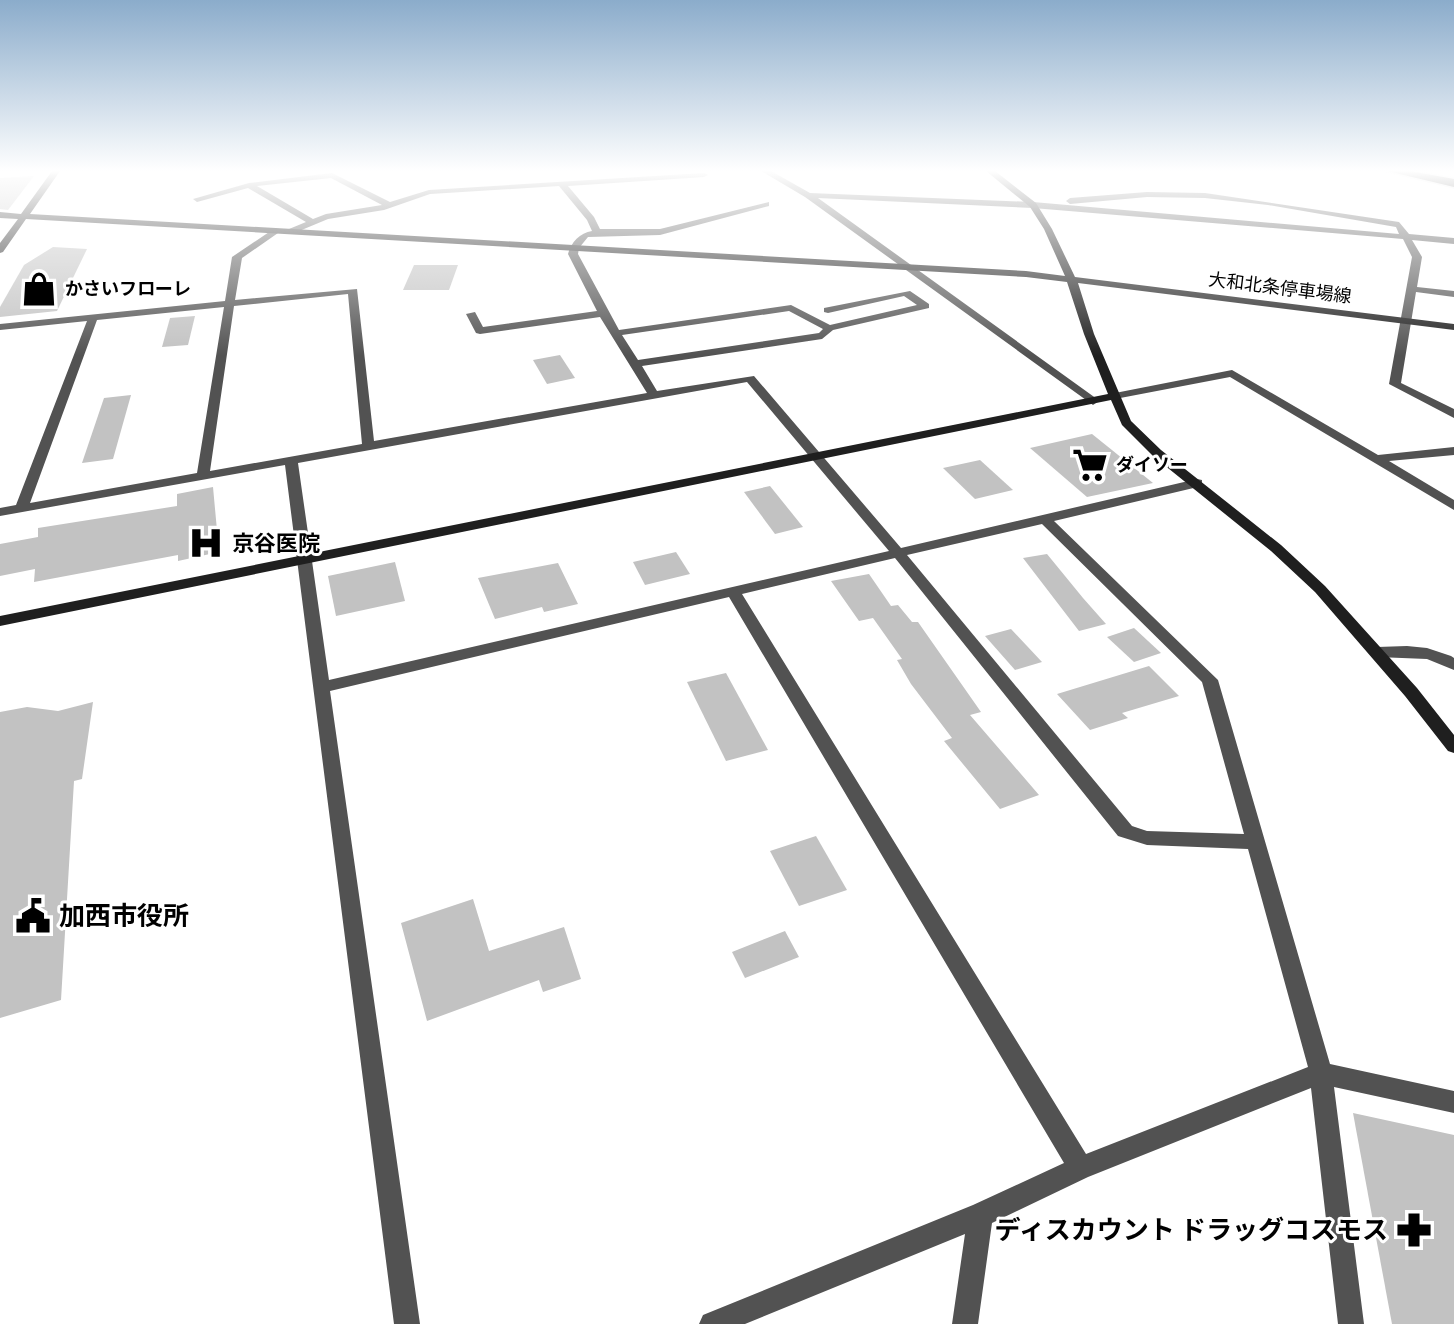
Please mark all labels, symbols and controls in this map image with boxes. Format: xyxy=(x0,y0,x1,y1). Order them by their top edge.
street label: 大和北条停車場線 xyxy=(1207,267,1353,307)
shop icon: かさいフローレ xyxy=(20,270,58,308)
place label: かさいフローレ xyxy=(65,277,191,299)
supermarket icon: ダイソー xyxy=(1071,446,1109,484)
place label: ダイソー xyxy=(1116,453,1188,475)
hospital icon: 京谷医院 xyxy=(187,524,225,562)
place label: 京谷医院 xyxy=(232,529,320,555)
public building icon: 加西市役所 xyxy=(14,897,52,935)
place label: 加西市役所 xyxy=(59,899,189,930)
pharmacy icon: ディスカウント ドラッグコスモス xyxy=(1395,1211,1433,1249)
place label: ディスカウント ドラッグコスモス xyxy=(995,1213,1388,1244)

